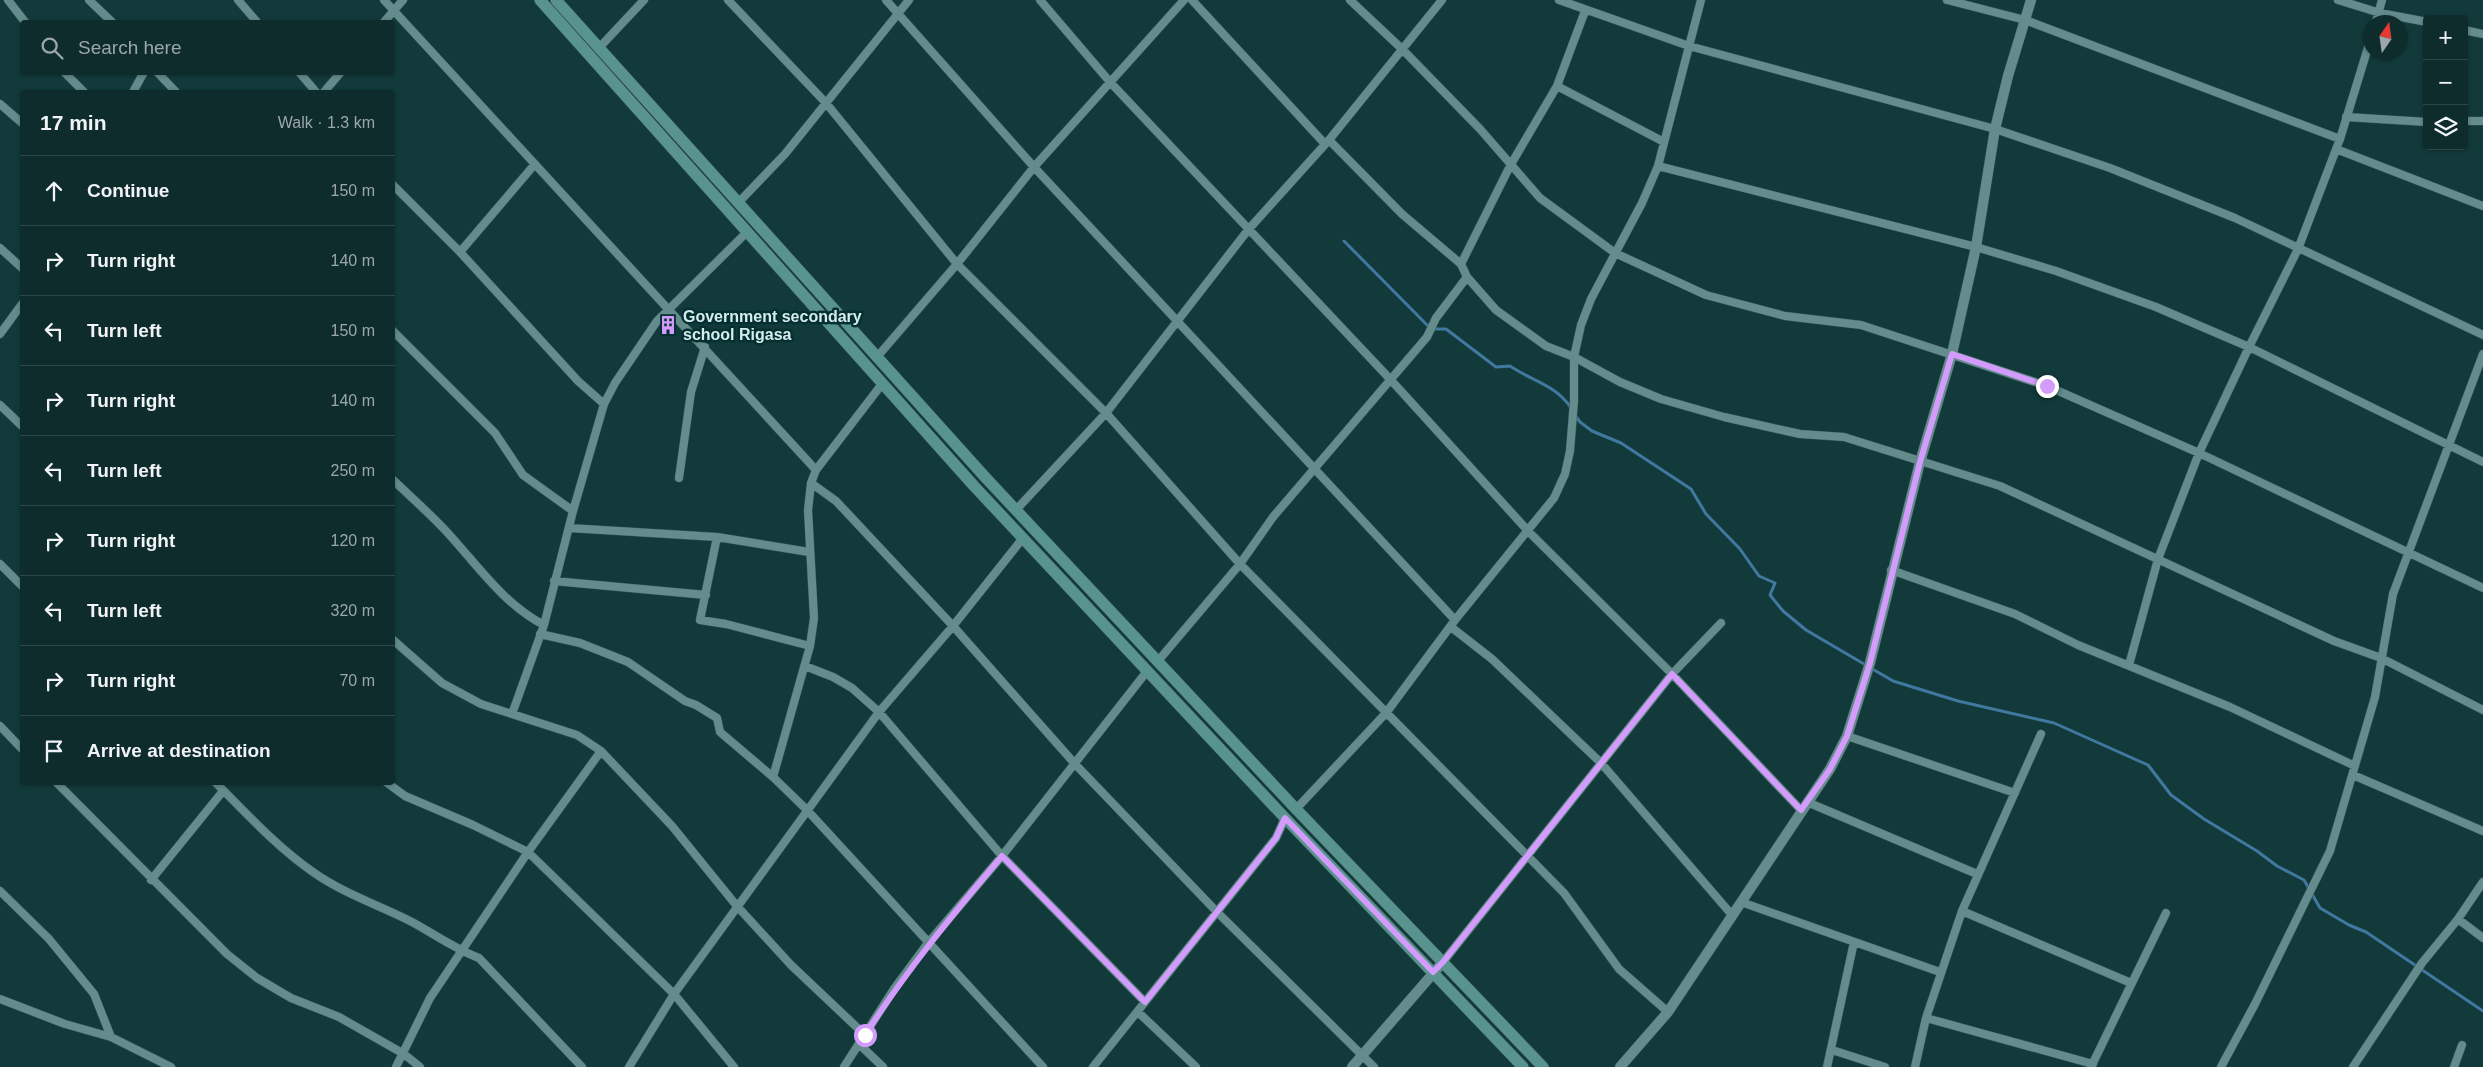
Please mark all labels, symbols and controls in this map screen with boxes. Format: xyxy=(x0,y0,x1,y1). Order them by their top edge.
north arrow xyxy=(2363,15,2408,60)
map controls xyxy=(2423,15,2468,150)
button: + xyxy=(2423,15,2468,60)
search box xyxy=(20,20,395,75)
icon: search xyxy=(38,34,66,62)
text: Search here xyxy=(78,37,182,58)
button: − xyxy=(2423,60,2468,105)
button: layers xyxy=(2423,105,2468,150)
text: 17 min xyxy=(40,111,107,134)
text: Walk · 1.3 km xyxy=(278,114,375,131)
icon: ahead xyxy=(40,177,68,205)
text: Continue xyxy=(87,180,169,201)
text: 150 m xyxy=(331,182,375,199)
icon: right xyxy=(40,247,68,275)
text: Turn right xyxy=(87,250,175,271)
text: 140 m xyxy=(331,252,375,269)
place label: Government secondary school Rigasa xyxy=(683,308,862,343)
building icon: Government secondary school Rigasa xyxy=(657,314,679,336)
icon: left xyxy=(40,317,68,345)
text: Turn left xyxy=(87,320,162,341)
text: 150 m xyxy=(331,322,375,339)
route end xyxy=(2036,375,2059,398)
icon: right xyxy=(40,387,68,415)
text: Turn right xyxy=(87,390,175,411)
text: 140 m xyxy=(331,392,375,409)
icon: left xyxy=(40,457,68,485)
text: Turn left xyxy=(87,460,162,481)
text: 250 m xyxy=(331,462,375,479)
icon: right xyxy=(40,527,68,555)
text: Turn right xyxy=(87,530,175,551)
text: 120 m xyxy=(331,532,375,549)
icon: left xyxy=(40,597,68,625)
text: Turn left xyxy=(87,600,162,621)
text: 320 m xyxy=(331,602,375,619)
icon: right xyxy=(40,667,68,695)
text: Turn right xyxy=(87,670,175,691)
text: 70 m xyxy=(339,672,375,689)
icon: arrive xyxy=(40,737,68,765)
text: Arrive at destination xyxy=(87,740,271,761)
route start xyxy=(854,1024,877,1047)

